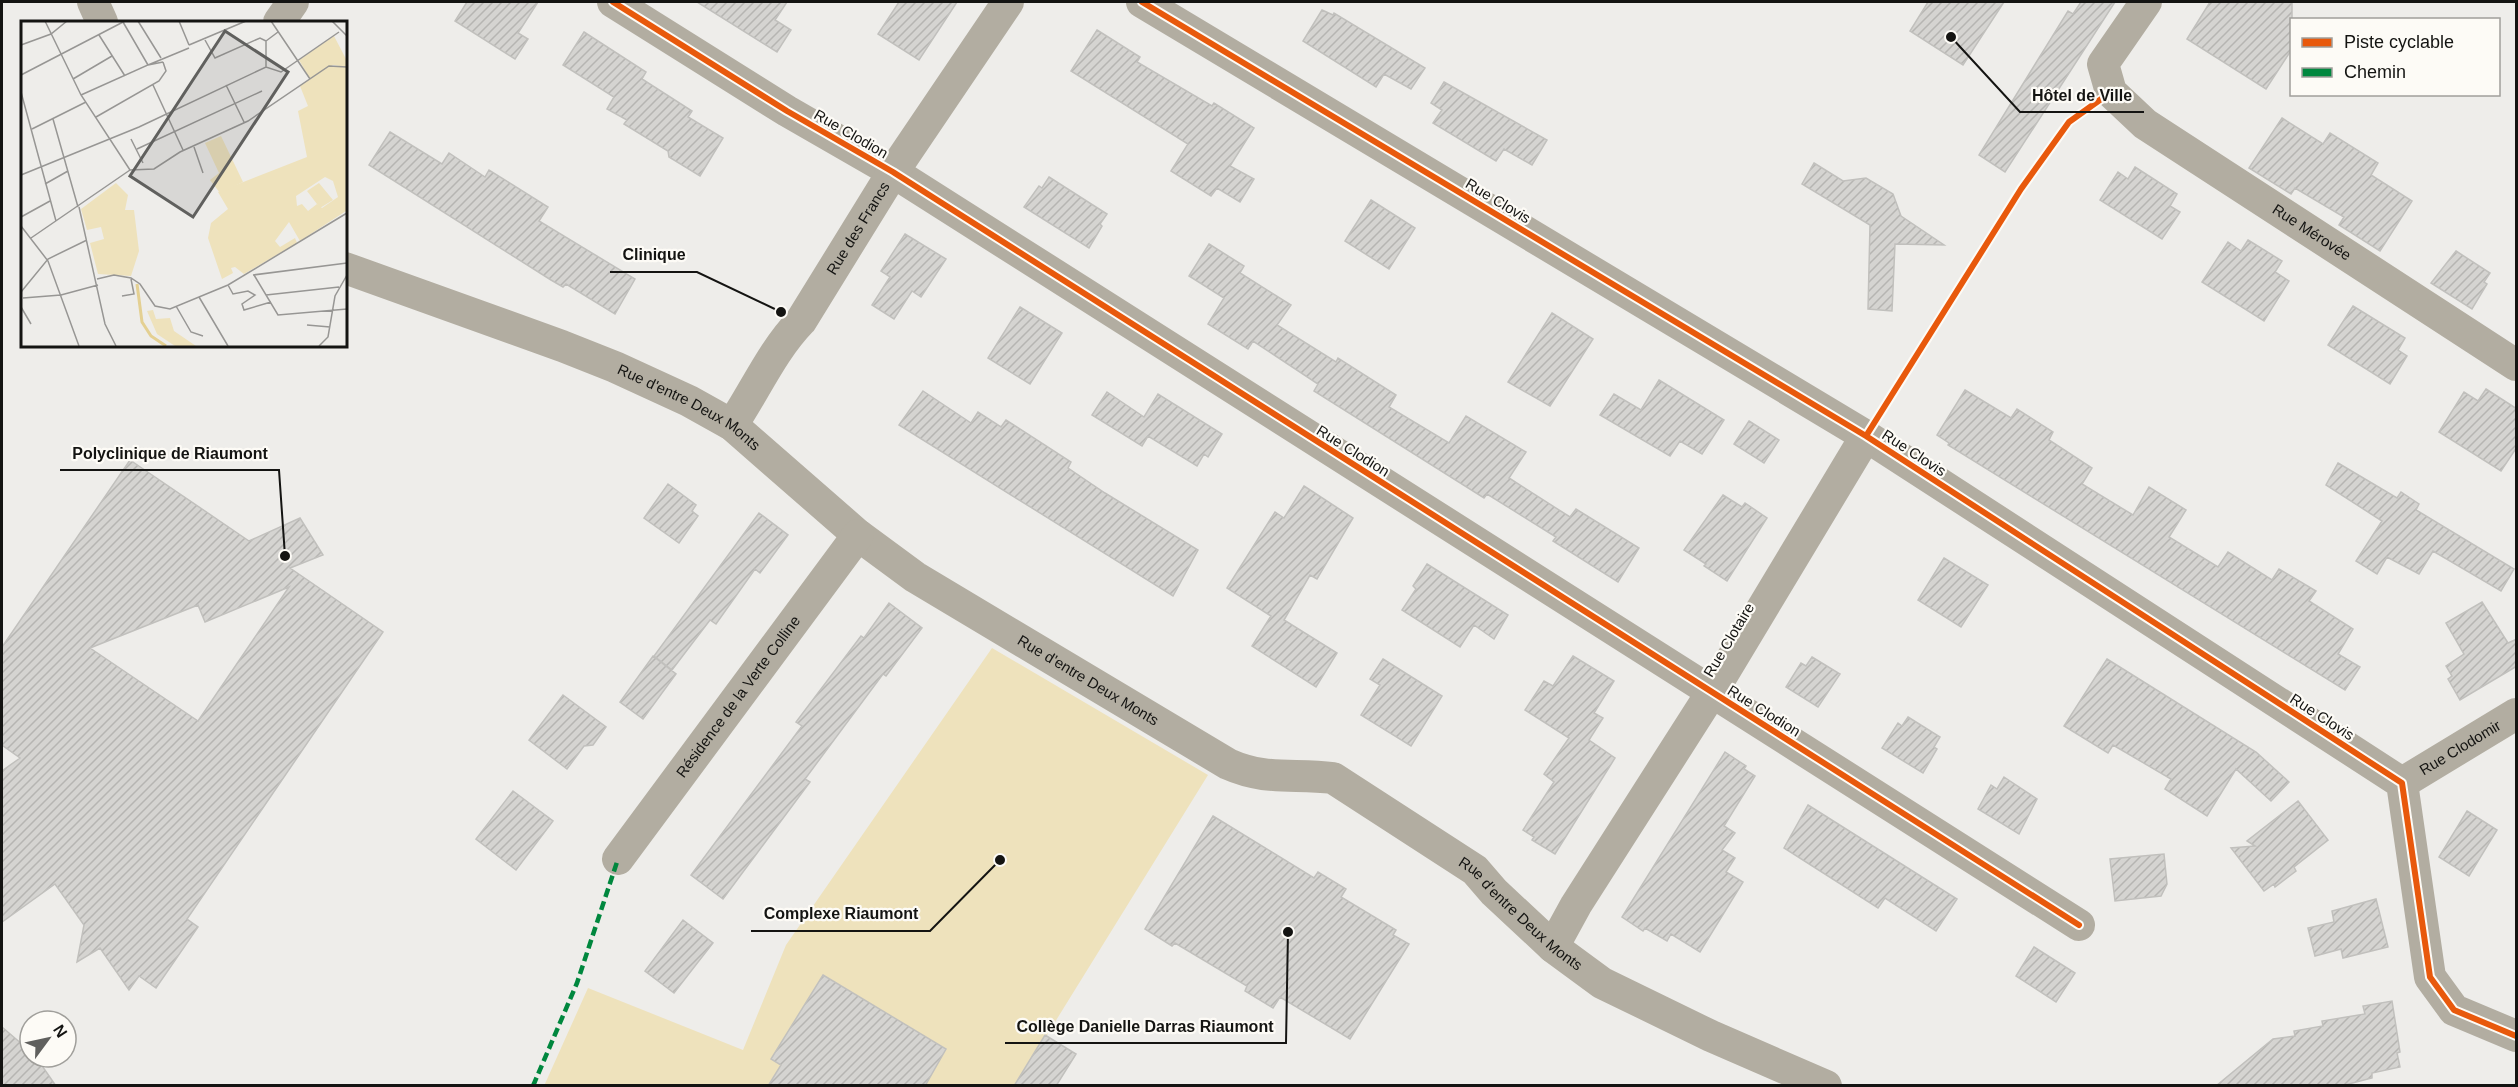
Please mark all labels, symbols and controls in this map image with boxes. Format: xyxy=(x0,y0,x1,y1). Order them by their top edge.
legend xyxy=(2290,18,2500,96)
inset map xyxy=(21,21,346,346)
text: Piste cyclable xyxy=(2344,32,2454,52)
text: Chemin xyxy=(2344,62,2406,82)
callout: Hôtel de Ville xyxy=(2020,78,2144,112)
text: Hôtel de Ville xyxy=(2032,87,2132,104)
street label: Rue Clodion xyxy=(811,106,891,162)
street label: Rue Clovis xyxy=(1463,175,1534,227)
street label: Rue des Francs xyxy=(823,179,893,278)
street label: Rue Mérovée xyxy=(2270,200,2354,264)
callout: Clinique xyxy=(610,238,697,272)
text: Clinique xyxy=(622,246,686,263)
street label: Rue d'entre Deux Monts xyxy=(615,360,764,454)
street label: Rue Clodion xyxy=(1314,421,1393,480)
street label: Rue Clovis xyxy=(1879,426,1949,479)
callout: Polyclinique de Riaumont xyxy=(60,436,279,470)
text: Polyclinique de Riaumont xyxy=(72,445,268,462)
street label: Rue Clotaire xyxy=(1700,600,1757,680)
street label: Résidence de la Verte Colline xyxy=(672,612,803,781)
street label: Rue d'entre Deux Monts xyxy=(1015,631,1162,729)
street label: Rue Clodion xyxy=(1725,681,1804,740)
street label: Rue Clovis xyxy=(2287,690,2357,743)
street label: Rue Clodomir xyxy=(2416,716,2504,778)
street label: Rue d'entre Deux Monts xyxy=(1456,853,1586,974)
callout: Complexe Riaumont xyxy=(751,897,930,931)
text: Complexe Riaumont xyxy=(764,905,919,922)
north arrow xyxy=(18,1009,78,1069)
callout: Collège Danielle Darras Riaumont xyxy=(1005,1009,1286,1043)
text: Collège Danielle Darras Riaumont xyxy=(1017,1018,1274,1035)
text: N xyxy=(50,1022,70,1041)

